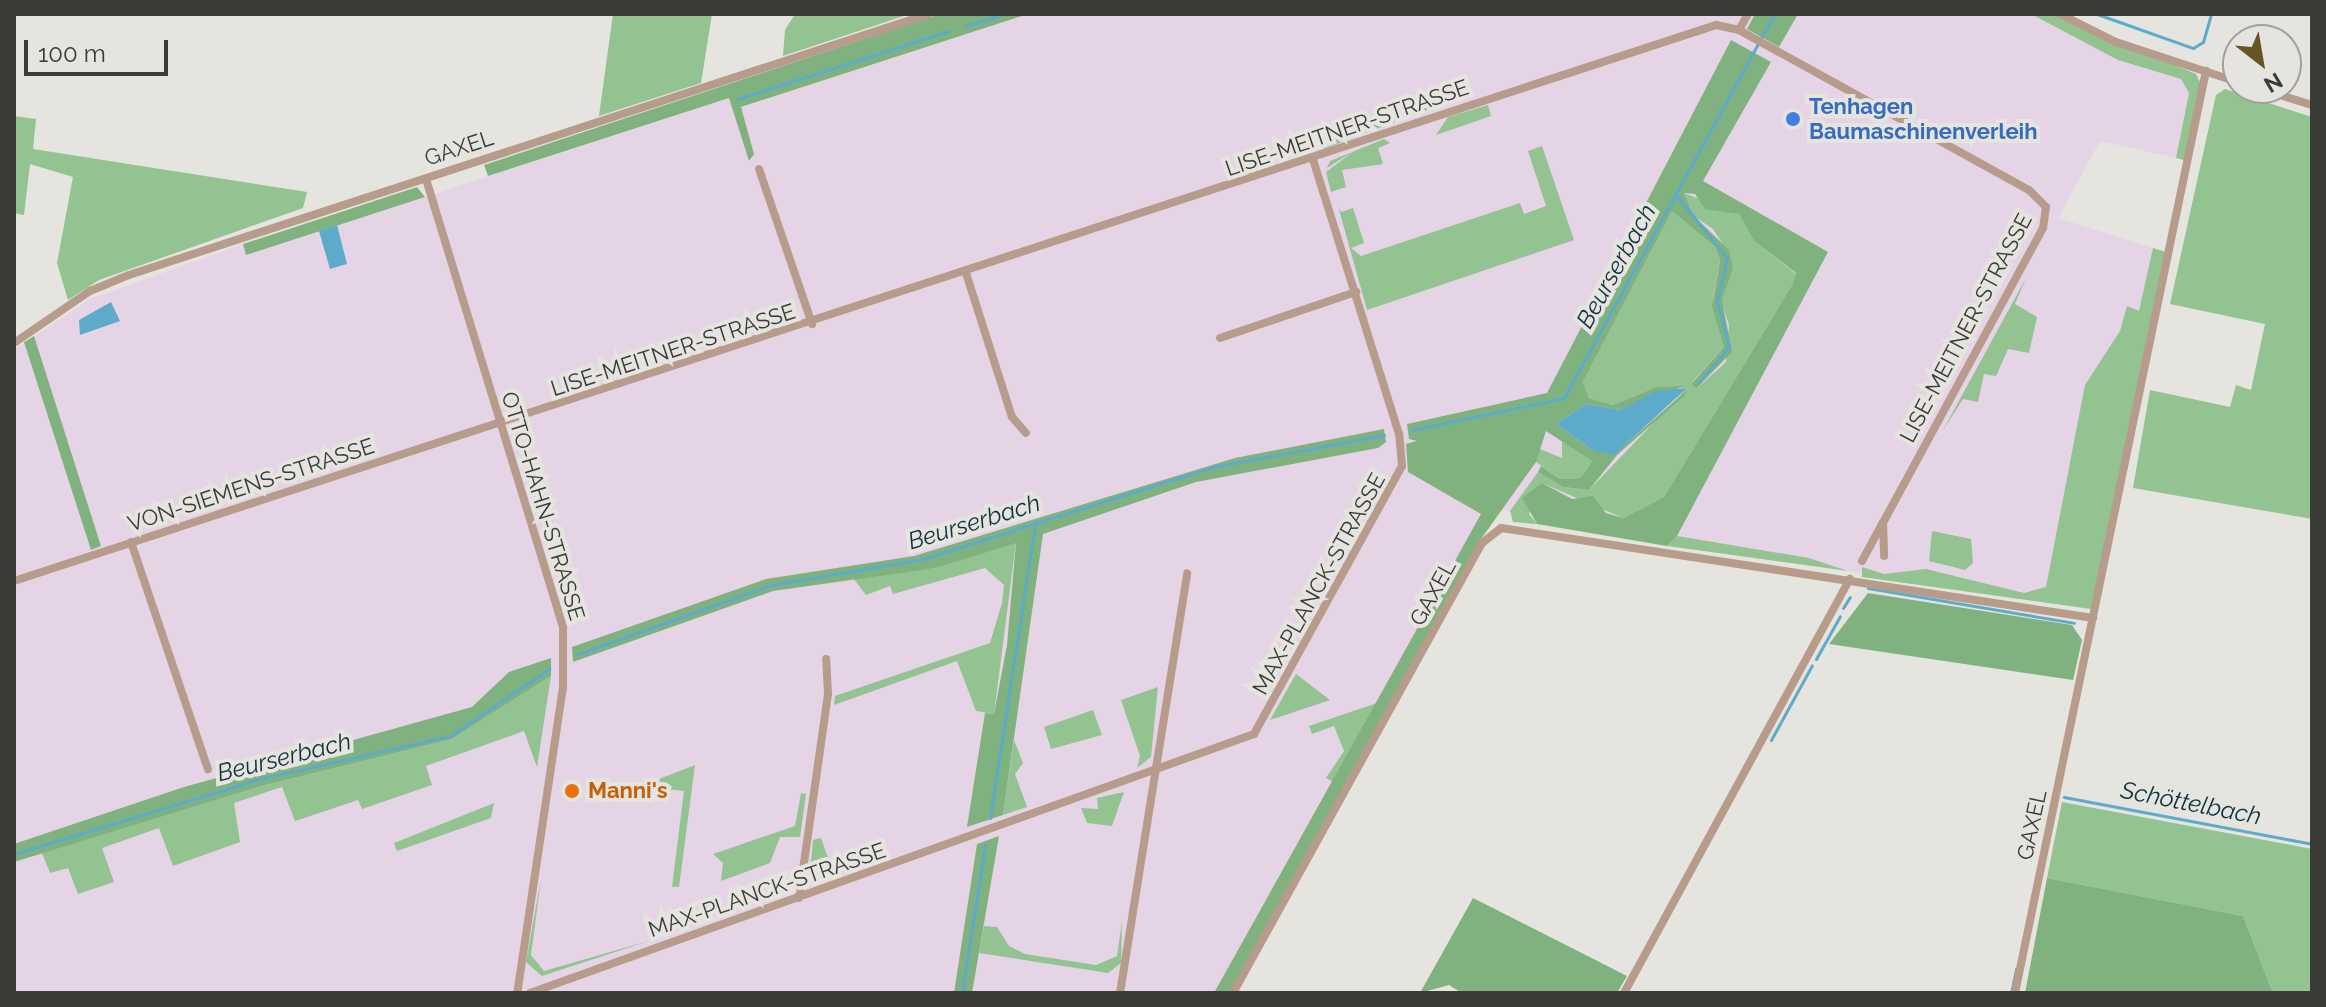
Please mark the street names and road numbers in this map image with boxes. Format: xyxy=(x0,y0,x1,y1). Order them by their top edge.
street label: LISE-MEITNER-STRASSE xyxy=(1222,74,1472,182)
street label: GAXEL xyxy=(421,125,497,171)
street label: LISE-MEITNER-STRASSE xyxy=(1894,209,2038,447)
street label: LISE-MEITNER-STRASSE xyxy=(547,298,799,402)
street label: OTTO-HAHN-STRASSE xyxy=(496,389,590,623)
street label: VON-SIEMENS-STRASSE xyxy=(124,433,378,537)
street label: MAX-PLANCK-STRASSE xyxy=(1247,469,1391,699)
street label: GAXEL xyxy=(1404,556,1462,630)
street label: GAXEL xyxy=(2012,788,2052,862)
street label: MAX-PLANCK-STRASSE xyxy=(645,837,889,943)

